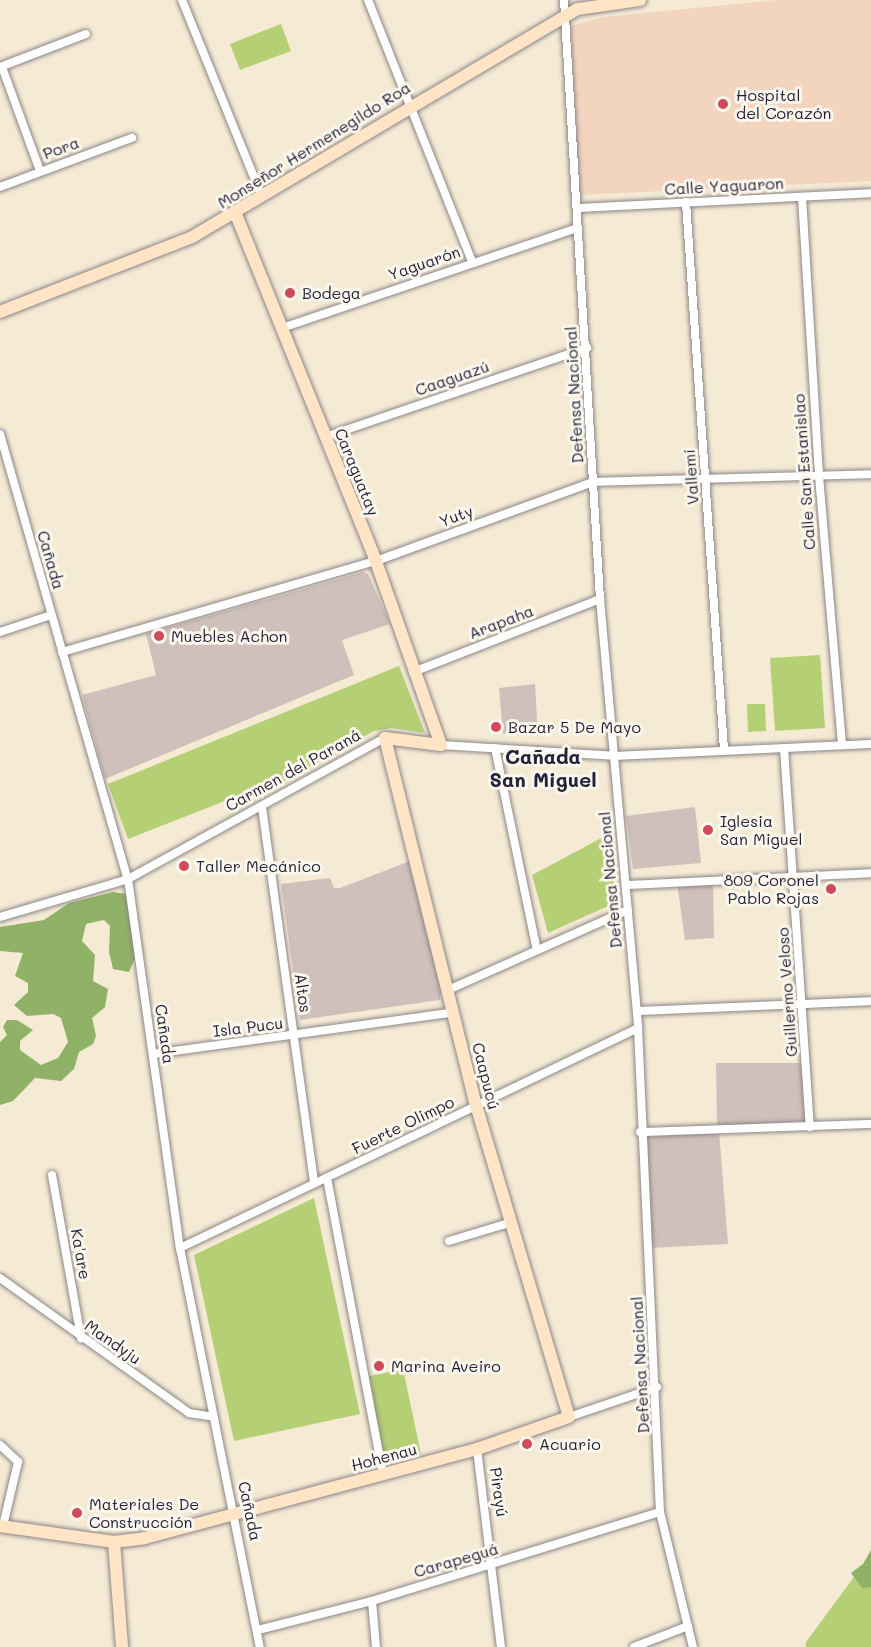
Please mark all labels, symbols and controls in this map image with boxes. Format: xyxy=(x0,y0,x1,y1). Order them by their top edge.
street label: Monseñor Hermenegildo Roa xyxy=(214,78,414,212)
place label: Hospital del Corazón xyxy=(736,85,831,123)
marker: Hospital del Corazón xyxy=(714,95,732,113)
street label: Pora xyxy=(40,133,82,163)
street label: Calle Yaguaron xyxy=(664,173,784,199)
street label: Yaguarón xyxy=(385,242,463,284)
place label: Bodega xyxy=(302,283,361,303)
marker: Bodega xyxy=(283,286,297,300)
street label: Defensa Nacional xyxy=(561,326,587,464)
street label: Caaguazú xyxy=(412,356,492,400)
street label: Calle San Estanislao xyxy=(789,393,819,551)
street label: Caraguatay xyxy=(331,425,383,519)
street label: Vallemí xyxy=(679,448,703,506)
street label: Yuty xyxy=(436,501,476,531)
street label: Cañada xyxy=(33,528,69,592)
street label: Arapaha xyxy=(466,601,536,643)
place label: Muebles Achon xyxy=(171,626,287,646)
marker: Muebles Achon xyxy=(152,629,166,643)
place label: Bazar 5 De Mayo xyxy=(508,717,641,737)
marker: Bazar 5 De Mayo xyxy=(489,720,503,734)
street label: Carmen del Paraná xyxy=(222,725,364,815)
district label: Cañada San Miguel xyxy=(489,745,597,792)
street label: Defensa Nacional xyxy=(594,811,626,949)
place label: Iglesia San Miguel xyxy=(720,811,803,849)
marker: Iglesia San Miguel xyxy=(701,823,715,837)
place label: Taller Mecánico xyxy=(196,856,321,876)
marker: Taller Mecánico xyxy=(177,859,191,873)
place label: 809 Coronel Pablo Rojas xyxy=(724,870,819,908)
marker: 809 Coronel Pablo Rojas xyxy=(824,882,838,896)
street label: Guillermo Veloso xyxy=(773,927,801,1057)
street label: Altos xyxy=(291,972,315,1014)
street label: Cañada xyxy=(151,1003,179,1065)
street label: Isla Pucu xyxy=(212,1013,284,1041)
street label: Caapucú xyxy=(468,1041,504,1111)
street label: Fuerte Olimpo xyxy=(349,1092,457,1158)
street label: Ka'are xyxy=(67,1227,95,1281)
street label: Defensa Nacional xyxy=(627,1296,653,1434)
street label: Mandyju xyxy=(81,1316,145,1368)
place label: Marina Aveiro xyxy=(391,1356,501,1376)
marker: Marina Aveiro xyxy=(372,1359,386,1373)
place label: Acuario xyxy=(539,1434,601,1454)
marker: Acuario xyxy=(520,1437,534,1451)
street label: Hohenau xyxy=(349,1439,419,1475)
street label: Pirayú xyxy=(486,1466,512,1518)
street label: Cañada xyxy=(234,1479,266,1543)
place label: Materiales De Construcción xyxy=(89,1494,199,1532)
marker: Materiales De Construcción xyxy=(70,1506,84,1520)
street label: Carapeguá xyxy=(411,1539,501,1581)

